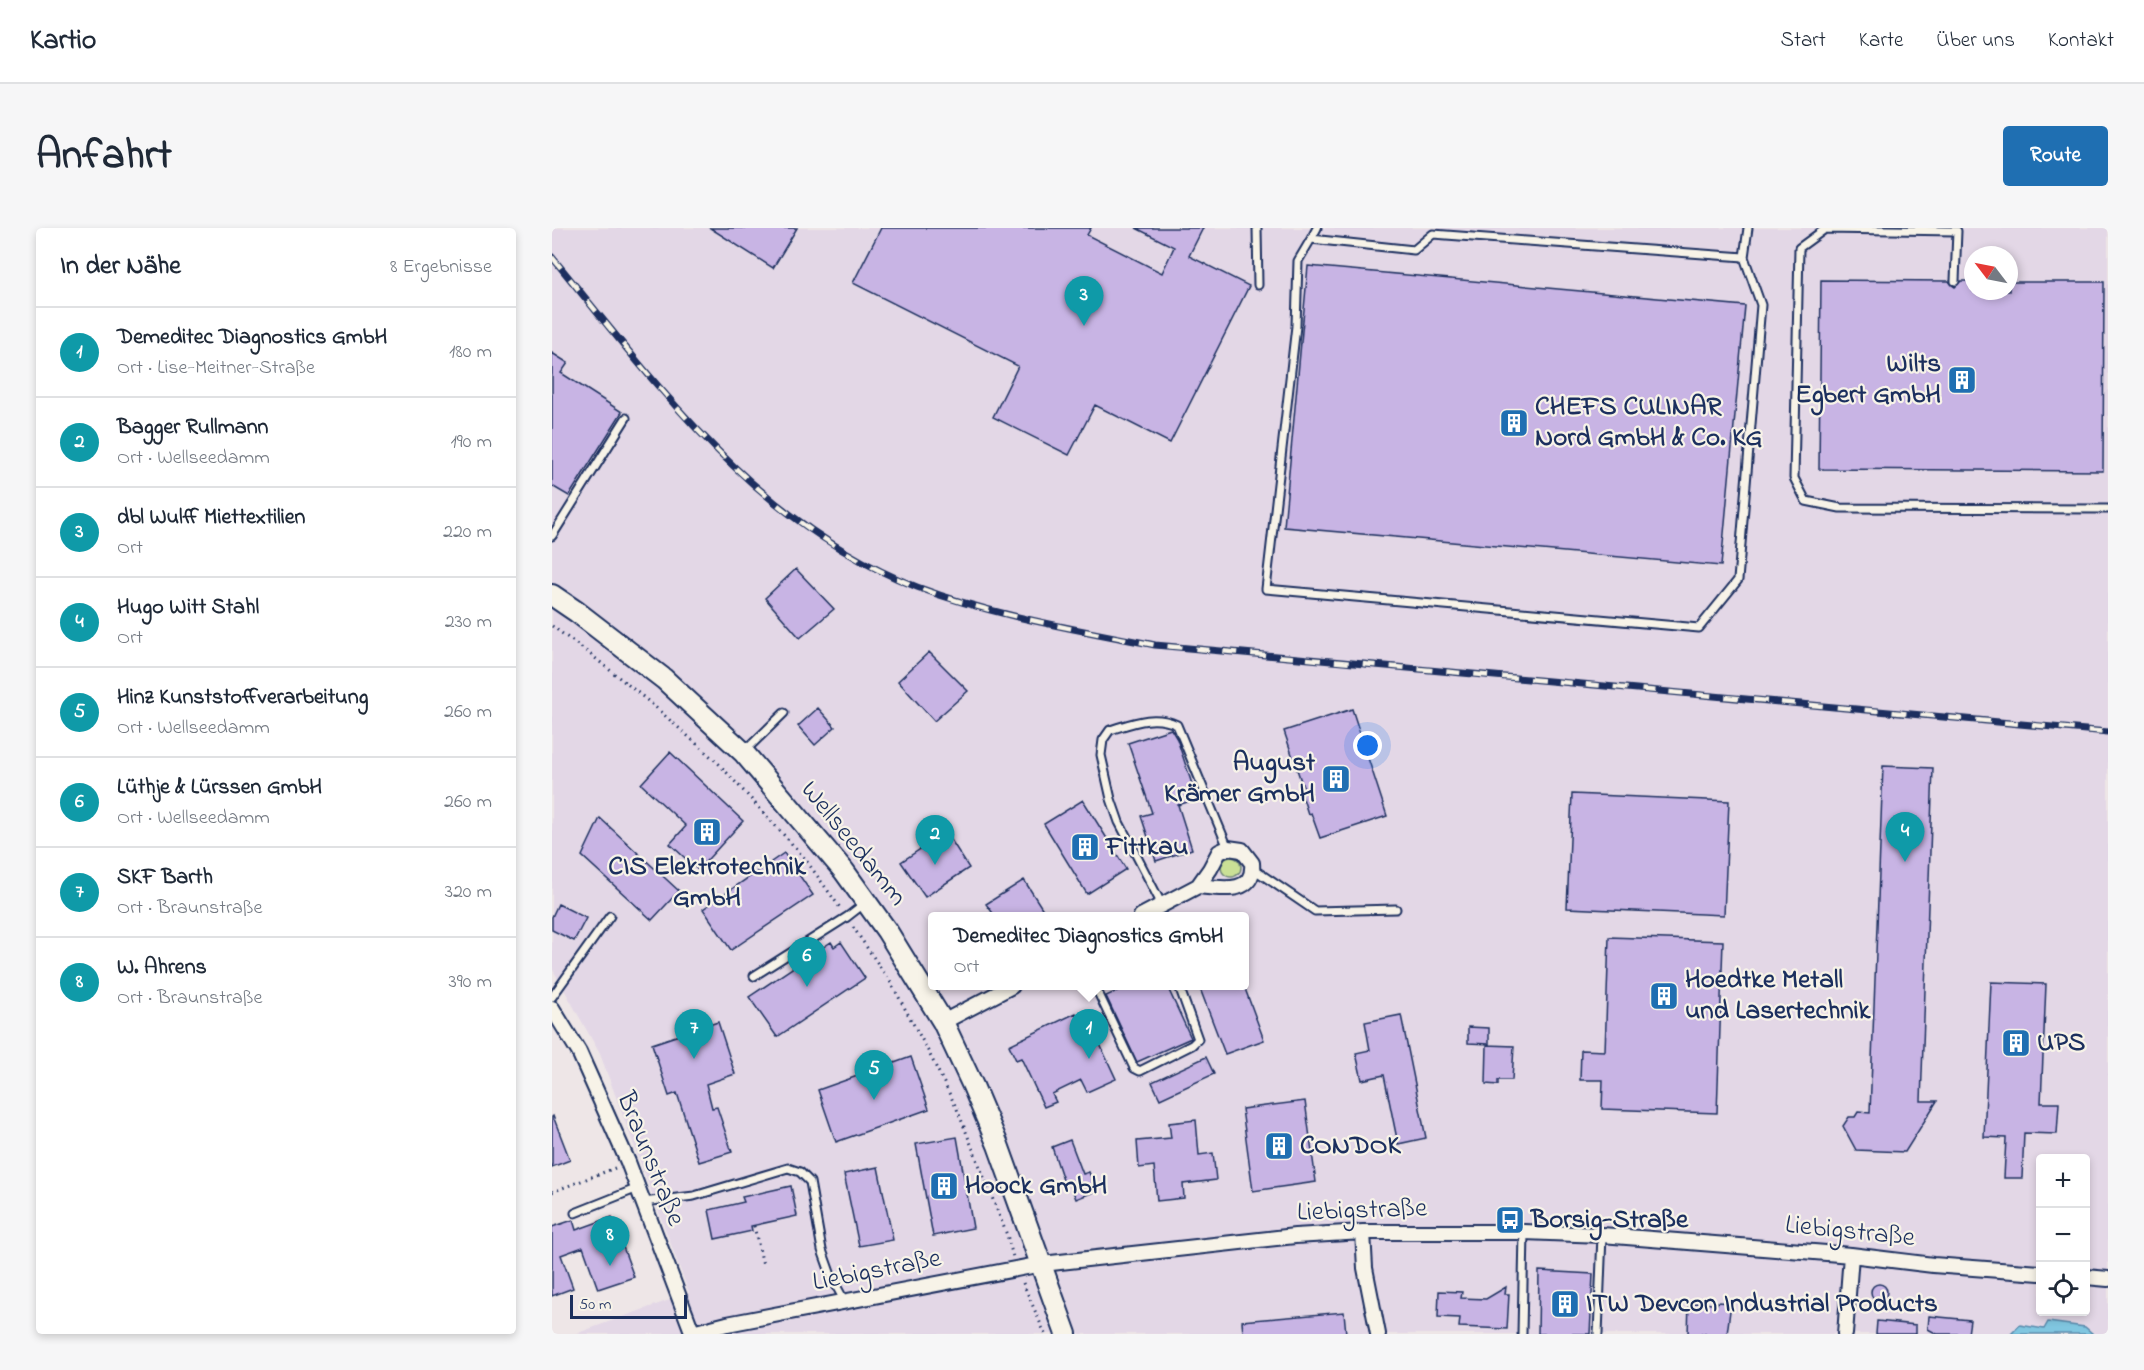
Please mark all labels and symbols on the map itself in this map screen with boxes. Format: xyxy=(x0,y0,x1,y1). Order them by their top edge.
north arrow xyxy=(1964,246,2018,300)
pin: 3 xyxy=(1064,276,1104,326)
place label: Wilts Egbert GmbH xyxy=(1795,345,1941,416)
building icon: Wilts Egbert GmbH xyxy=(1946,364,1978,396)
place label: CHEFS CULINAR Nord GmbH & Co. KG xyxy=(1535,388,1762,458)
building icon: CHEFS CULINAR Nord GmbH & Co. KG xyxy=(1498,407,1530,439)
your location xyxy=(1353,731,1382,760)
place label: August Krämer GmbH xyxy=(1164,744,1316,814)
building icon: August Krämer GmbH xyxy=(1320,763,1352,795)
street label: Wellseedamm xyxy=(790,773,916,915)
pin: 4 xyxy=(1886,812,1924,862)
building icon: CIS Elektrotechnik GmbH xyxy=(691,816,723,848)
pin: 2 xyxy=(916,816,955,865)
place label: Fittkau xyxy=(1104,828,1188,867)
building icon: Fittkau xyxy=(1069,831,1101,863)
place label: CIS Elektrotechnik GmbH xyxy=(608,848,807,918)
pin: 6 xyxy=(788,938,826,987)
place label: Hoedtke Metall und Lasertechnik xyxy=(1685,961,1872,1031)
building icon: Hoedtke Metall und Lasertechnik xyxy=(1648,980,1680,1012)
pin: 7 xyxy=(674,1010,714,1059)
pin: 1 xyxy=(1070,1010,1108,1059)
place label: UPS xyxy=(2037,1024,2085,1063)
building icon: UPS xyxy=(2000,1027,2032,1059)
pin: 5 xyxy=(854,1050,894,1100)
street label: Braunstraße xyxy=(605,1085,695,1233)
place label: CONDOK xyxy=(1300,1127,1402,1166)
building icon: CONDOK xyxy=(1263,1130,1295,1162)
place label: Hoock GmbH xyxy=(965,1167,1107,1206)
building icon: Hoock GmbH xyxy=(928,1170,960,1202)
street label: Liebigstraße xyxy=(1296,1189,1429,1233)
place label: Borsig-Straße xyxy=(1529,1201,1689,1241)
bus stop icon: Borsig-Straße xyxy=(1494,1204,1526,1236)
street label: Liebigstraße xyxy=(1783,1206,1918,1258)
pin: 8 xyxy=(590,1216,630,1266)
street label: Liebigstraße xyxy=(809,1239,946,1303)
place label: ITW Devcon Industrial Products xyxy=(1586,1285,1938,1324)
building icon: ITW Devcon Industrial Products xyxy=(1549,1288,1581,1320)
scale bar xyxy=(570,1292,687,1320)

